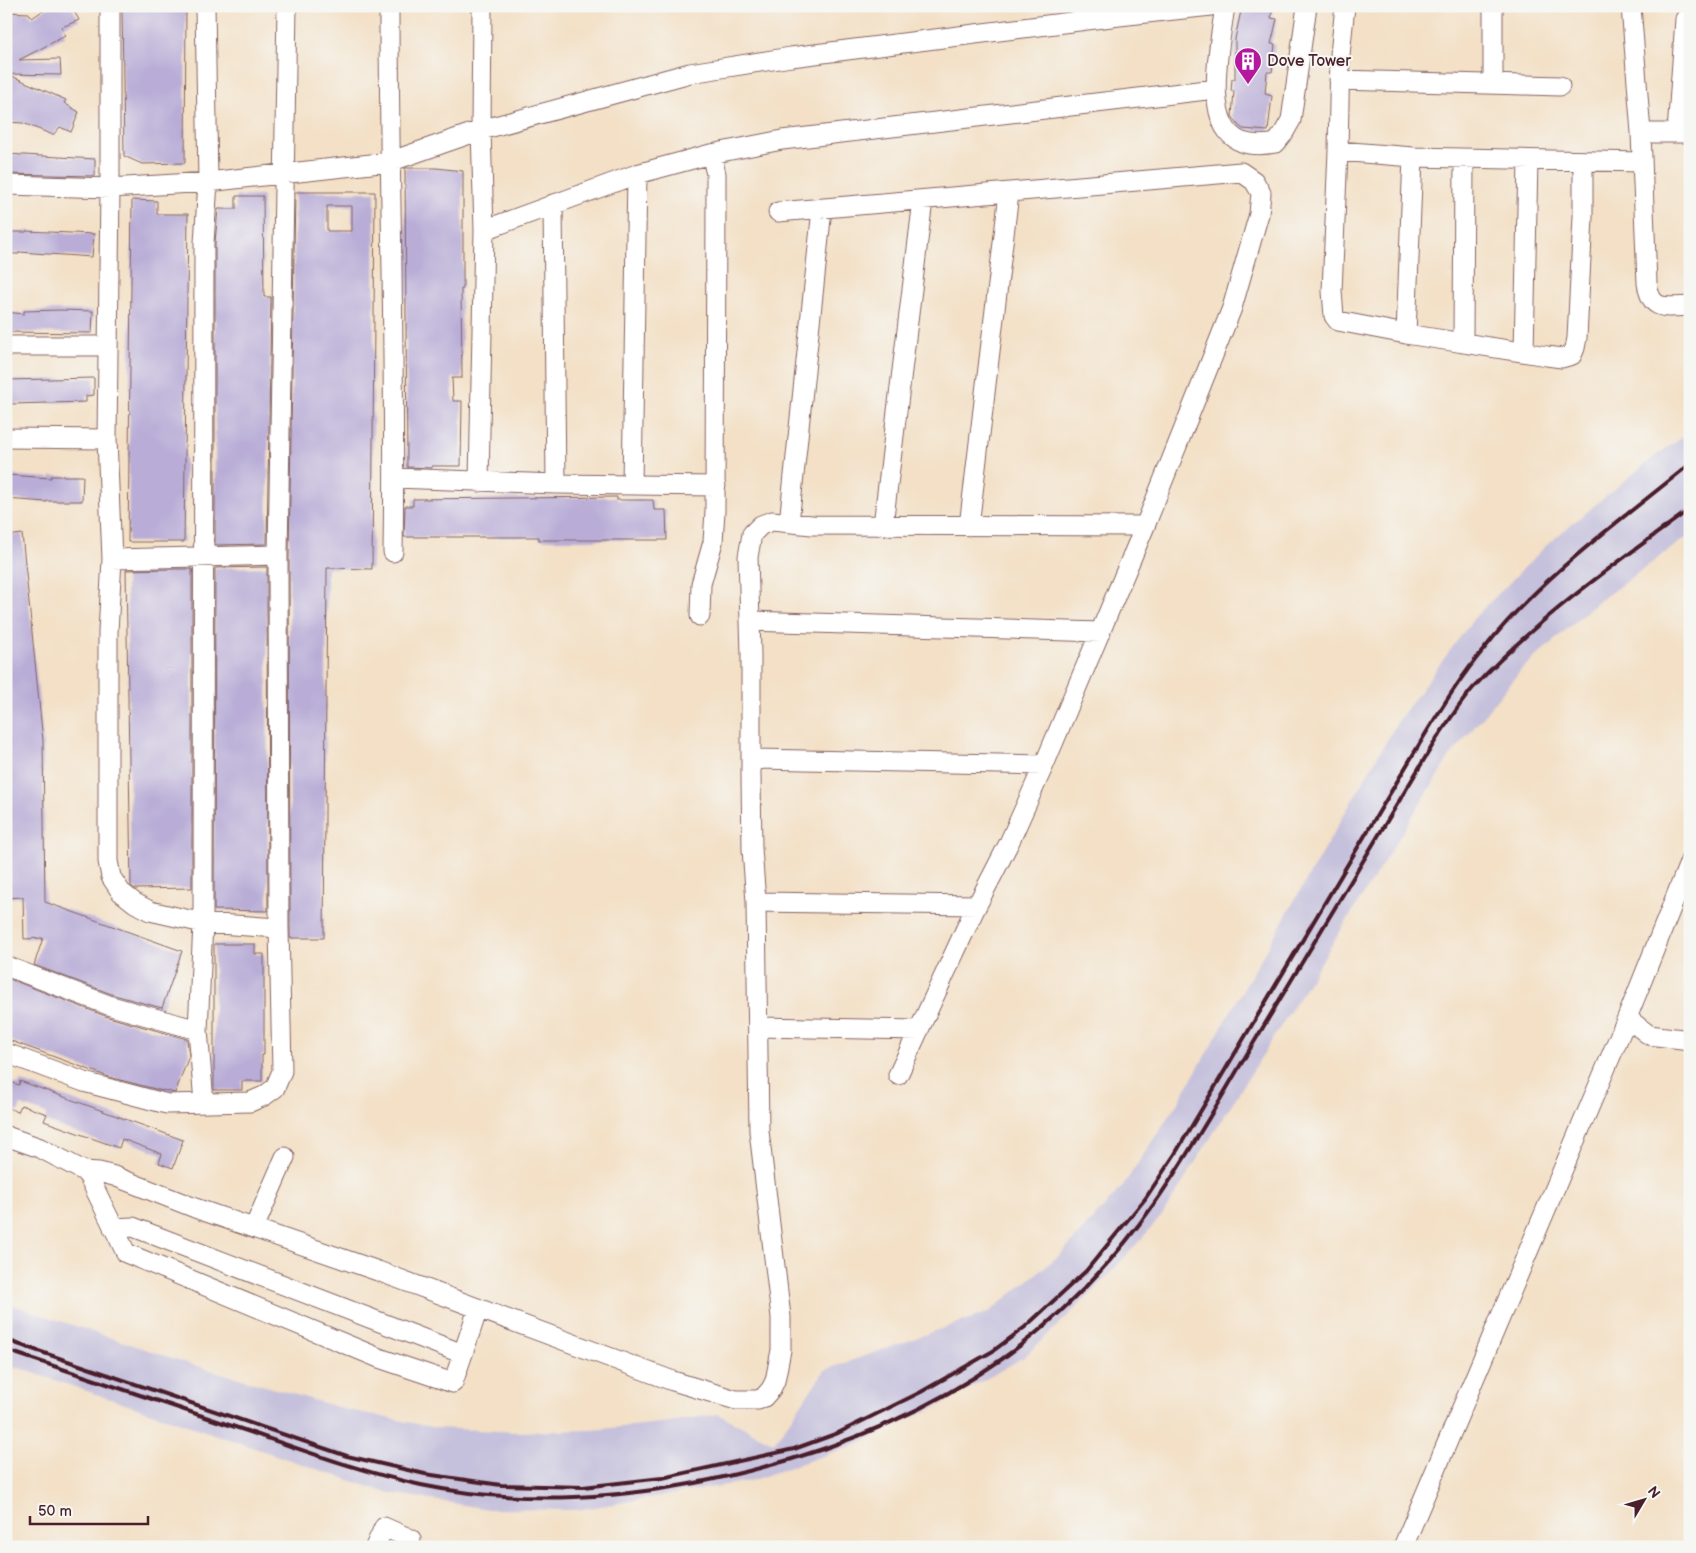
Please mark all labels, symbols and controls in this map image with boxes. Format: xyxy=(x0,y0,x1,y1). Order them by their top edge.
building icon: Dove Tower xyxy=(1233,46,1263,85)
place label: Dove Tower xyxy=(1267,52,1351,71)
north arrow xyxy=(1618,1476,1668,1526)
text: N xyxy=(1644,1483,1664,1502)
scale bar xyxy=(30,1493,148,1525)
text: 50 m xyxy=(38,1502,72,1521)

